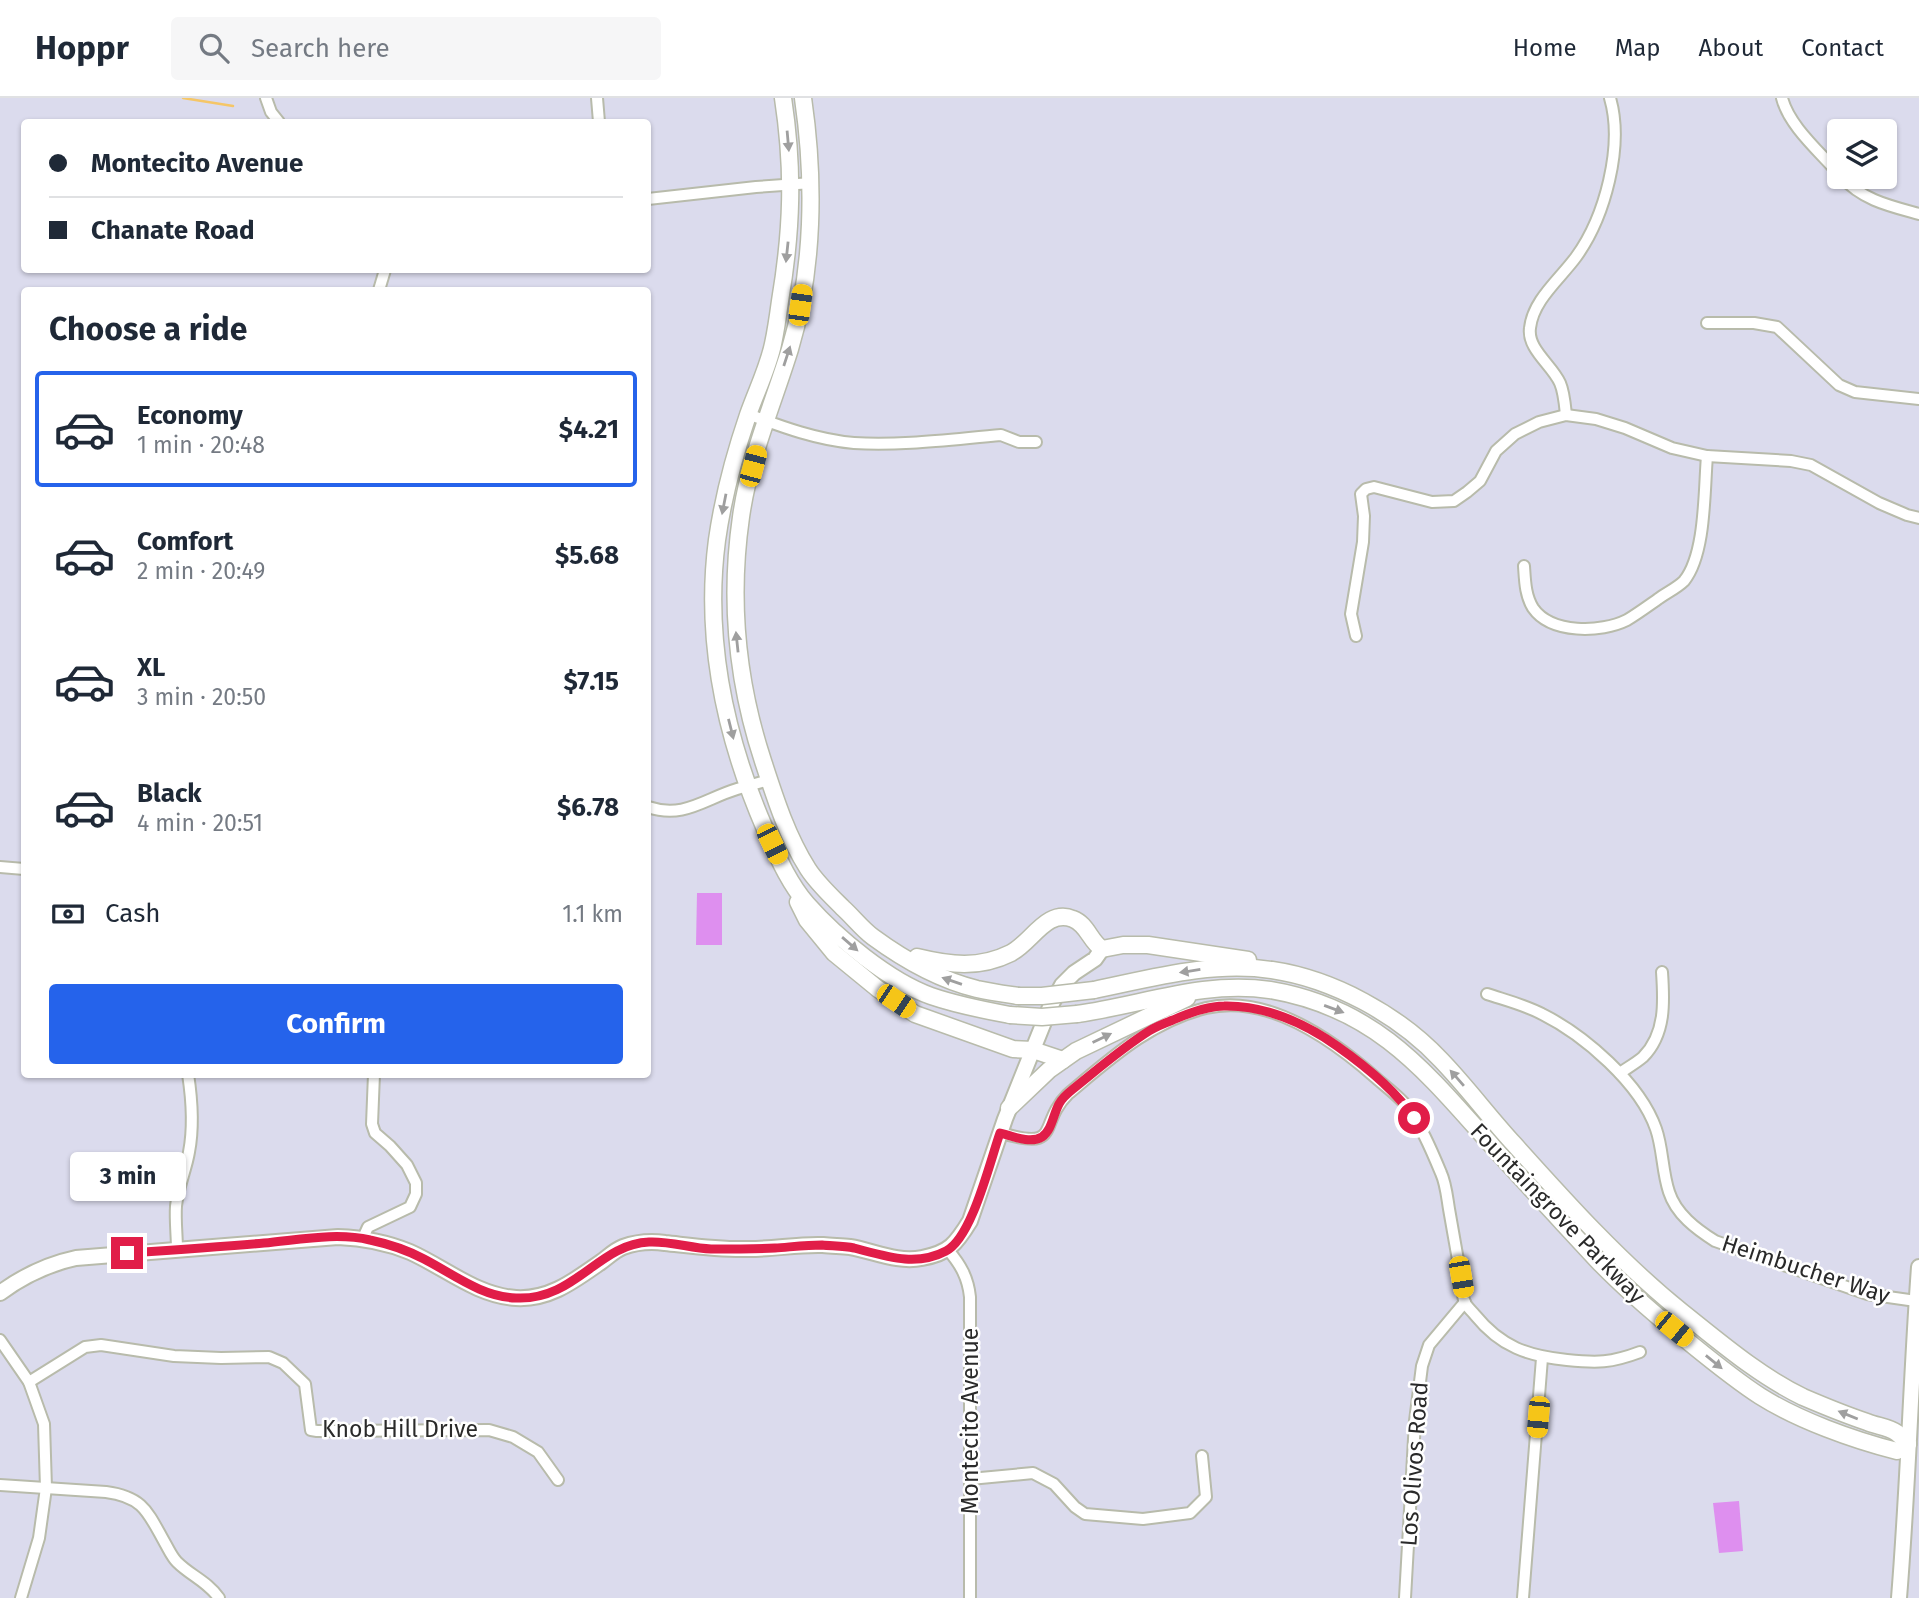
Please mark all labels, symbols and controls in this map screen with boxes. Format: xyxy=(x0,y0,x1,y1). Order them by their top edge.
search box xyxy=(171,17,661,80)
text: Hoppr xyxy=(35,28,129,68)
icon: search xyxy=(195,29,233,67)
text: Search here xyxy=(251,33,390,64)
text: Home xyxy=(1513,34,1577,62)
text: Map xyxy=(1615,34,1661,62)
text: About xyxy=(1699,34,1763,62)
text: Contact xyxy=(1801,34,1884,62)
map controls xyxy=(1827,119,1897,189)
button: layers xyxy=(1827,119,1897,189)
one-way arrow xyxy=(783,130,794,152)
text: Montecito Avenue xyxy=(91,148,303,179)
text: Chanate Road xyxy=(91,215,255,246)
one-way arrow xyxy=(781,241,792,263)
car xyxy=(787,283,814,327)
text: Choose a ride xyxy=(49,310,247,348)
one-way arrow xyxy=(783,345,793,366)
icon: car xyxy=(53,398,116,461)
text: Economy xyxy=(137,400,243,431)
text: $4.21 xyxy=(559,414,619,445)
text: 1 min · 20:48 xyxy=(137,431,265,459)
car xyxy=(738,443,769,489)
one-way arrow xyxy=(718,493,729,515)
icon: car xyxy=(53,524,116,587)
text: Comfort xyxy=(137,526,233,557)
text: $5.68 xyxy=(555,540,619,571)
text: 2 min · 20:49 xyxy=(137,557,265,585)
one-way arrow xyxy=(732,631,743,653)
icon: car xyxy=(53,650,116,713)
text: XL xyxy=(137,652,165,683)
text: $7.15 xyxy=(563,666,619,697)
text: 3 min · 20:50 xyxy=(137,683,266,711)
one-way arrow xyxy=(726,718,737,740)
icon: car xyxy=(53,776,116,839)
text: Black xyxy=(137,778,202,809)
text: $6.78 xyxy=(557,792,619,823)
text: 4 min · 20:51 xyxy=(137,809,263,837)
car xyxy=(754,821,791,867)
icon: cash xyxy=(49,895,87,933)
text: Cash xyxy=(105,898,161,929)
text: 1.1 km xyxy=(562,900,623,928)
one-way arrow xyxy=(841,936,859,952)
one-way arrow xyxy=(1179,966,1201,977)
one-way arrow xyxy=(942,975,963,986)
car xyxy=(873,981,920,1021)
button: Confirm xyxy=(49,984,623,1064)
one-way arrow xyxy=(1324,1003,1345,1014)
one-way arrow xyxy=(1092,1033,1112,1044)
one-way arrow xyxy=(1450,1070,1465,1087)
route start xyxy=(1398,1102,1430,1134)
street label: Fountaingrove Parkway xyxy=(1465,1117,1652,1309)
callout: 3 min xyxy=(69,1152,185,1200)
text: 3 min xyxy=(100,1162,156,1190)
street label: Heimbucher Way xyxy=(1718,1229,1894,1310)
route end xyxy=(111,1237,143,1269)
car xyxy=(1448,1254,1475,1300)
car xyxy=(1652,1308,1697,1350)
street label: Montecito Avenue xyxy=(956,1328,984,1514)
one-way arrow xyxy=(1704,1354,1722,1369)
street label: Los Olivos Road xyxy=(1394,1381,1434,1547)
car xyxy=(1526,1395,1551,1439)
one-way arrow xyxy=(1837,1409,1858,1420)
street label: Knob Hill Drive xyxy=(322,1415,478,1443)

